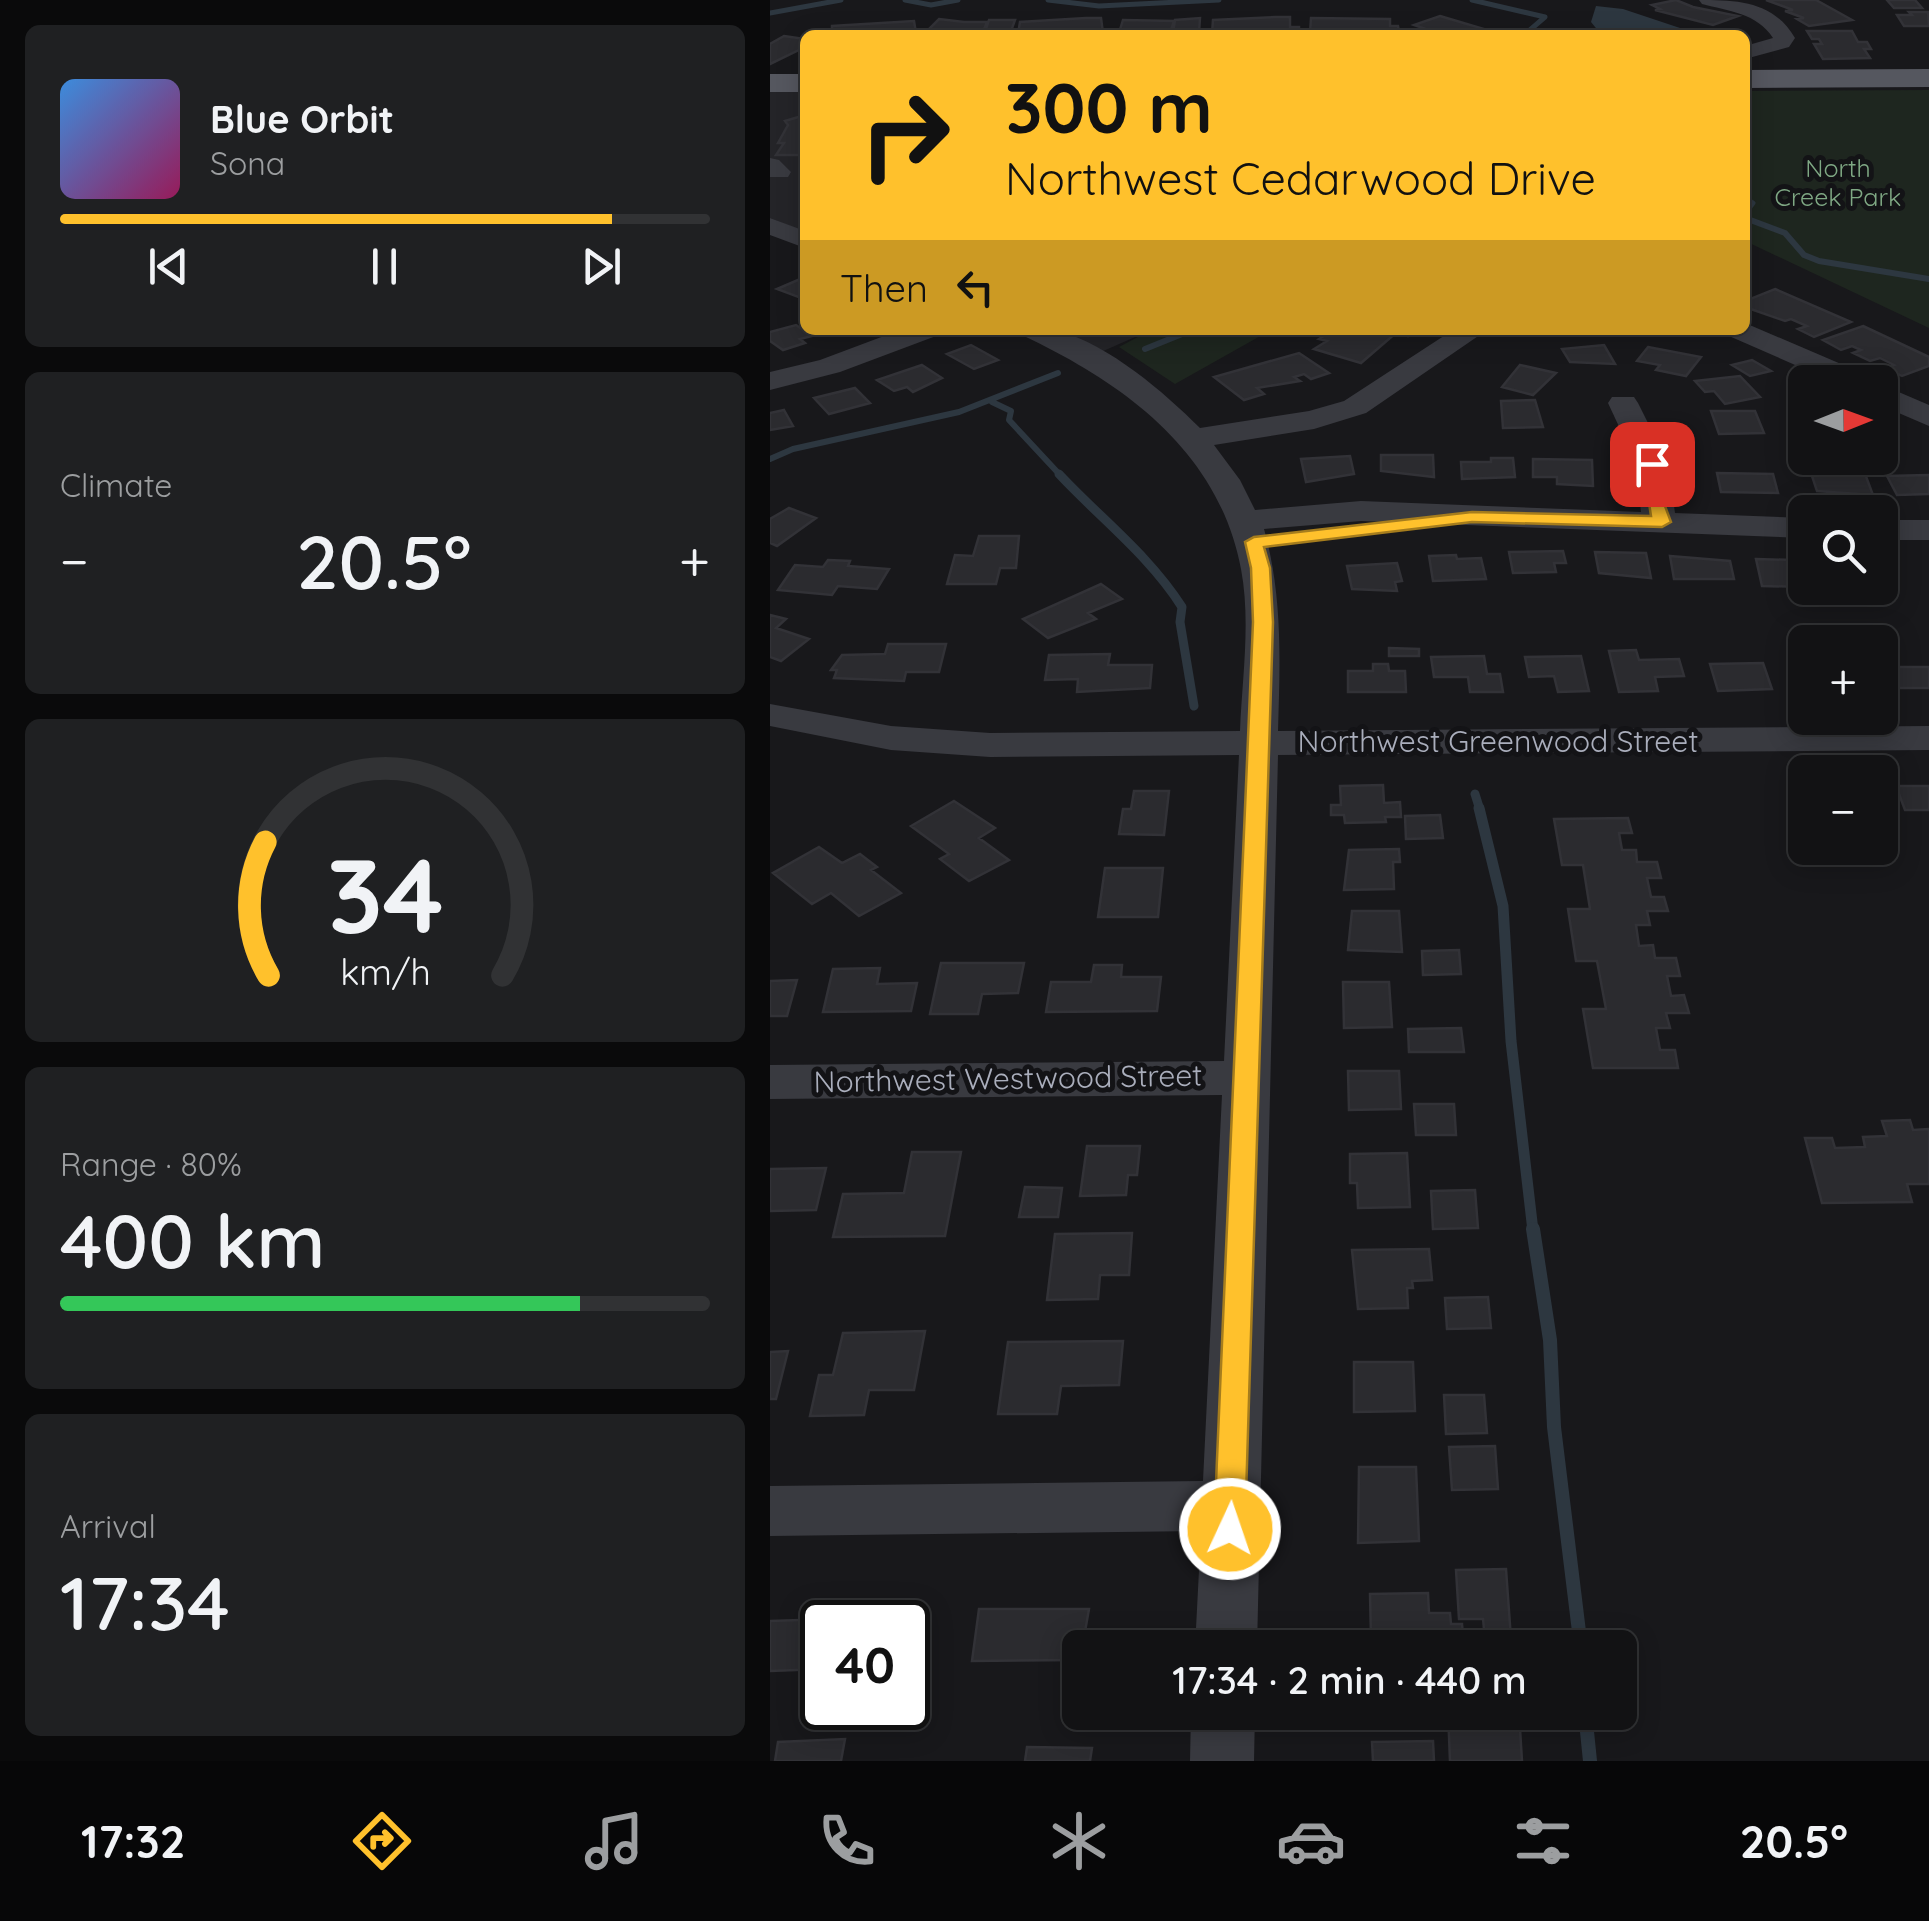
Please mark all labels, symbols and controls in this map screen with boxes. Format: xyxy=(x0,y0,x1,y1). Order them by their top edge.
text: 300 m xyxy=(1005,63,1213,151)
icon: right xyxy=(840,70,970,200)
text: Blue Orbit xyxy=(210,95,394,143)
text: Sona xyxy=(210,143,285,183)
text: Northwest Cedarwood Drive xyxy=(1005,150,1596,206)
park label: North Creek Park xyxy=(1775,152,1901,212)
icon: previous xyxy=(141,239,196,294)
icon: pause xyxy=(357,239,412,294)
icon: next xyxy=(574,239,629,294)
icon: left xyxy=(948,260,1003,315)
text: Then xyxy=(840,264,928,312)
north arrow xyxy=(1788,365,1898,475)
map controls xyxy=(1788,365,1898,865)
pin xyxy=(1610,422,1695,507)
icon: arrive xyxy=(1625,437,1680,492)
text: Climate xyxy=(60,465,172,505)
button: search xyxy=(1788,495,1898,605)
text: 20.5° xyxy=(296,514,471,608)
text: − xyxy=(60,526,89,595)
text: + xyxy=(679,526,710,595)
button: + xyxy=(1788,625,1898,735)
street label: Northwest Greenwood Street xyxy=(1298,722,1698,760)
button: − xyxy=(1788,755,1898,865)
text: 34 xyxy=(326,829,444,959)
text: km/h xyxy=(340,949,430,994)
street label: Northwest Westwood Street xyxy=(813,1056,1203,1100)
text: Range · 80% xyxy=(60,1144,242,1184)
text: 400 km xyxy=(60,1193,325,1287)
position arrow xyxy=(1178,1477,1282,1581)
text: Arrival xyxy=(60,1506,156,1546)
text: 17:34 xyxy=(60,1555,230,1649)
speed limit sign: 40 xyxy=(800,1600,930,1730)
text: 17:34 · 2 min · 440 m xyxy=(1172,1656,1527,1704)
icon: directions xyxy=(347,1806,417,1876)
icon: music xyxy=(579,1806,649,1876)
icon: phone xyxy=(812,1806,882,1876)
icon: climate xyxy=(1044,1806,1114,1876)
icon: car xyxy=(1276,1806,1346,1876)
icon: filters xyxy=(1508,1806,1578,1876)
text: 17:32 xyxy=(81,1813,185,1869)
text: 20.5° xyxy=(1740,1813,1848,1869)

